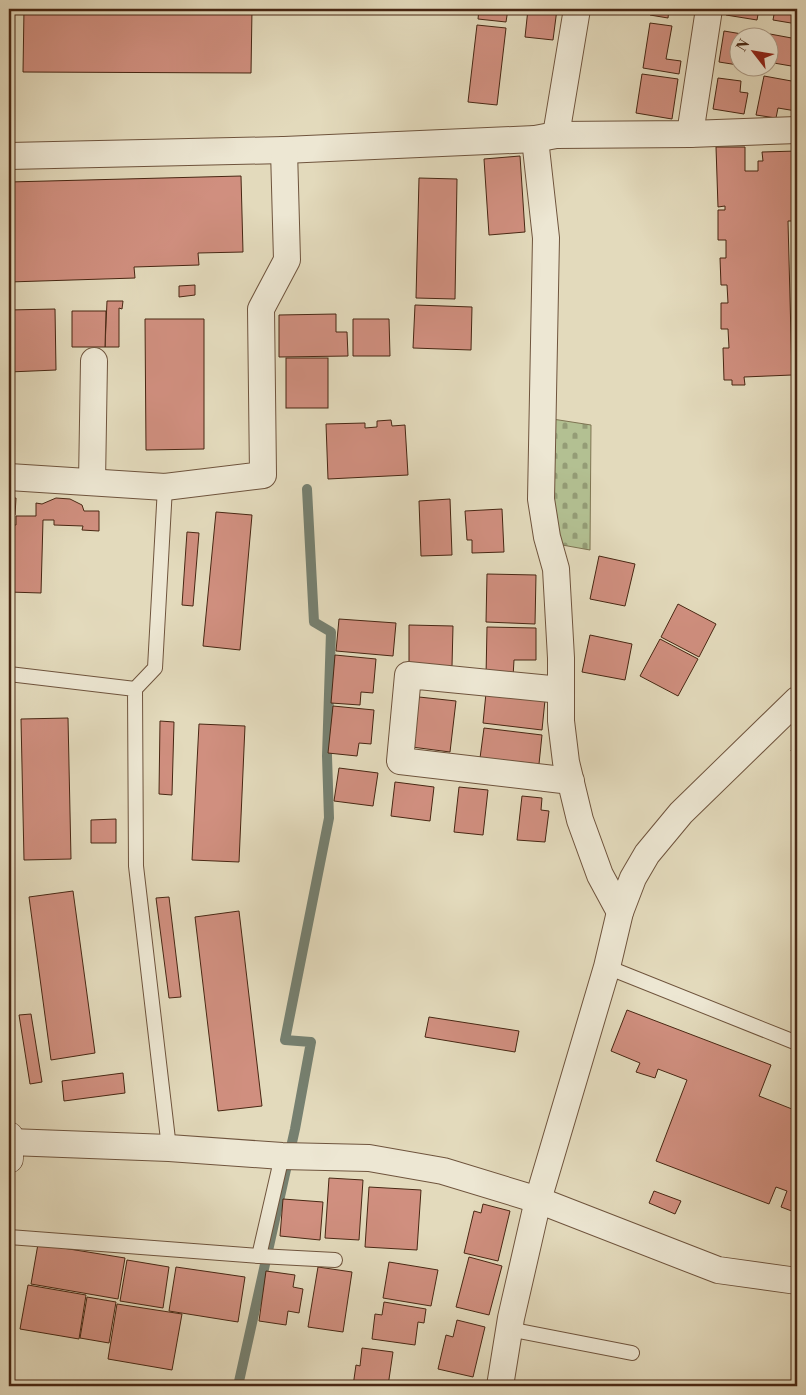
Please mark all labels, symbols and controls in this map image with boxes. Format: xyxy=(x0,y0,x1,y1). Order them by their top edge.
north arrow xyxy=(728,28,778,78)
text: N xyxy=(733,36,754,55)

